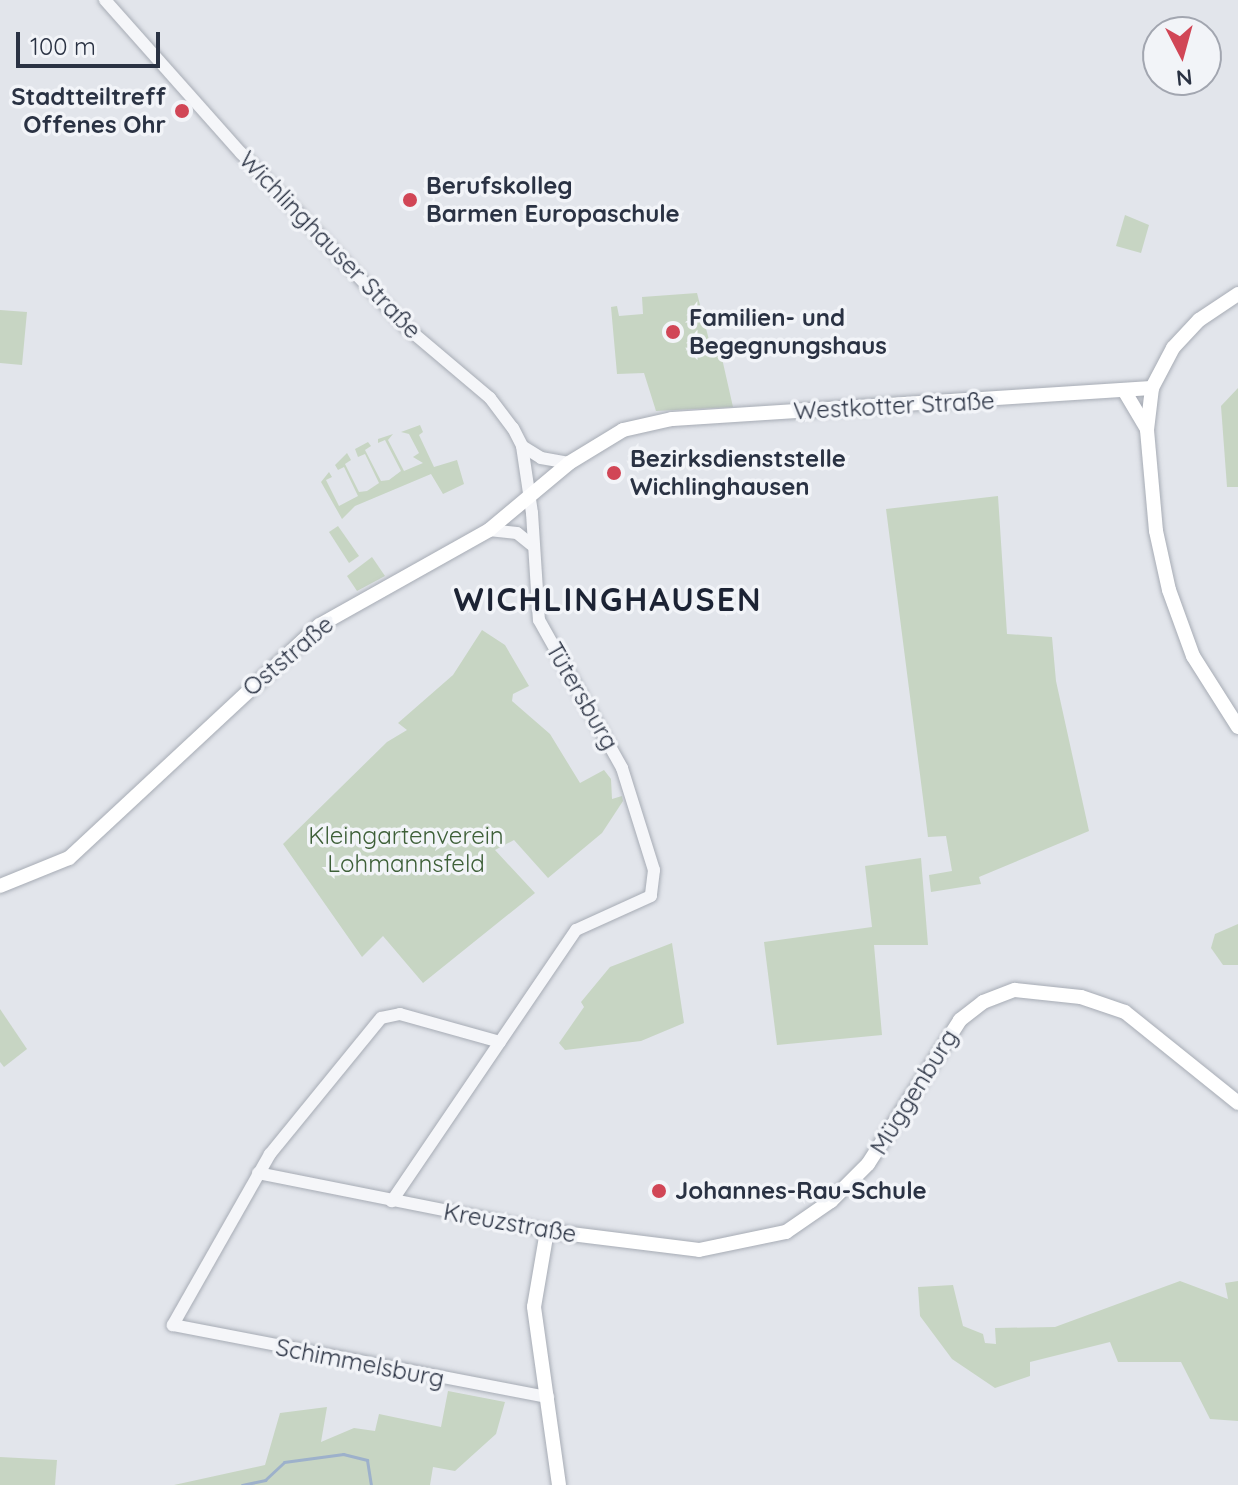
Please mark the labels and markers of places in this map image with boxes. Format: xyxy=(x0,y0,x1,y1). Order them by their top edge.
place label: Stadtteiltreff Offenes Ohr xyxy=(11,83,166,139)
marker: Stadtteiltreff Offenes Ohr xyxy=(173,102,191,120)
place label: Berufskolleg Barmen Europaschule xyxy=(426,172,680,228)
marker: Berufskolleg Barmen Europaschule xyxy=(401,191,419,209)
place label: Familien- und Begegnungshaus xyxy=(689,304,887,360)
marker: Familien- und Begegnungshaus xyxy=(664,323,682,341)
place label: Bezirksdienststelle Wichlinghausen xyxy=(630,445,846,501)
marker: Bezirksdienststelle Wichlinghausen xyxy=(605,464,623,482)
place label: Johannes-Rau-Schule xyxy=(675,1177,927,1205)
marker: Johannes-Rau-Schule xyxy=(650,1182,668,1200)

